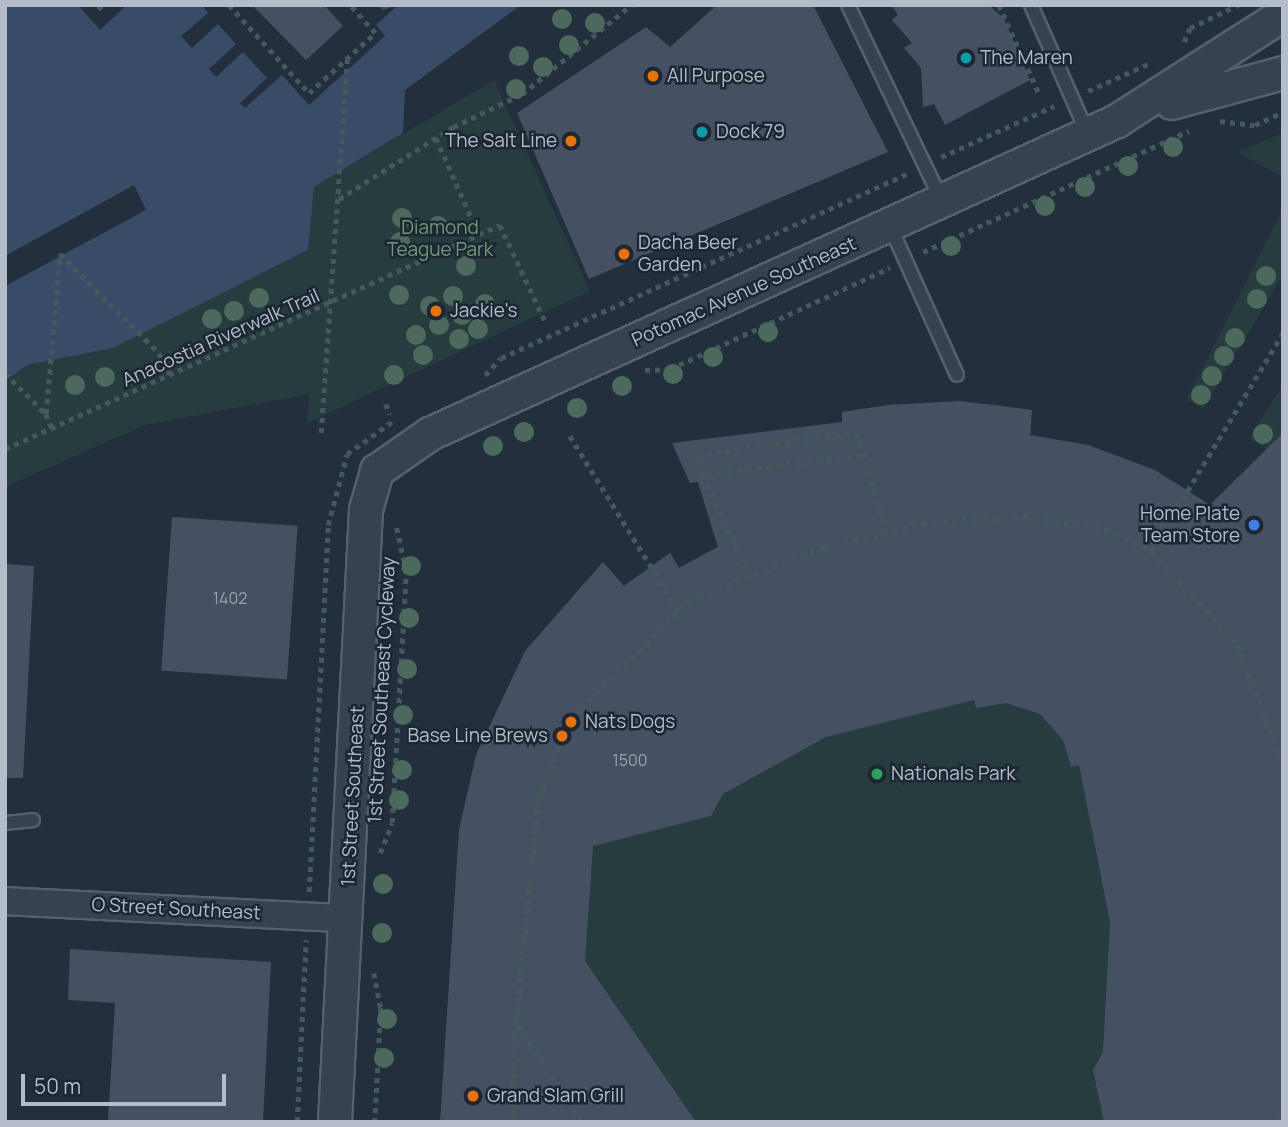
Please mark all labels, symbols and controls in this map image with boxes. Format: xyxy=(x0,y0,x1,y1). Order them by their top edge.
place label: The Maren xyxy=(980,47,1073,69)
marker: The Maren xyxy=(958,50,974,66)
place label: All Purpose xyxy=(667,65,765,87)
marker: All Purpose xyxy=(645,68,661,84)
place label: Dock 79 xyxy=(716,121,785,143)
marker: Dock 79 xyxy=(694,124,710,140)
place label: The Salt Line xyxy=(445,130,557,152)
marker: The Salt Line xyxy=(563,133,579,149)
park label: Diamond Teague Park xyxy=(387,217,493,261)
street label: Potomac Avenue Southeast xyxy=(628,232,860,352)
place label: Dacha Beer Garden xyxy=(638,232,738,276)
marker: Dacha Beer Garden xyxy=(616,246,632,262)
street label: Anacostia Riverwalk Trail xyxy=(119,284,323,392)
place label: Jackie's xyxy=(450,300,517,322)
marker: Jackie's xyxy=(428,303,444,319)
place label: Home Plate Team Store xyxy=(1140,503,1240,547)
marker: Home Plate Team Store xyxy=(1246,517,1262,533)
street label: 1st Street Southeast Cycleway xyxy=(364,556,400,824)
house number: 1402 xyxy=(213,588,247,608)
street label: 1st Street Southeast xyxy=(337,705,369,887)
place label: Nats Dogs xyxy=(585,711,675,733)
marker: Nats Dogs xyxy=(563,714,579,730)
place label: Base Line Brews xyxy=(407,725,548,747)
marker: Base Line Brews xyxy=(554,728,570,744)
house number: 1500 xyxy=(613,750,647,770)
place label: Nationals Park xyxy=(891,763,1016,785)
marker: Nationals Park xyxy=(869,766,885,782)
street label: O Street Southeast xyxy=(91,893,261,925)
scale bar xyxy=(24,1060,229,1104)
text: 50 m xyxy=(34,1072,81,1100)
place label: Grand Slam Grill xyxy=(487,1085,624,1107)
marker: Grand Slam Grill xyxy=(465,1088,481,1104)

